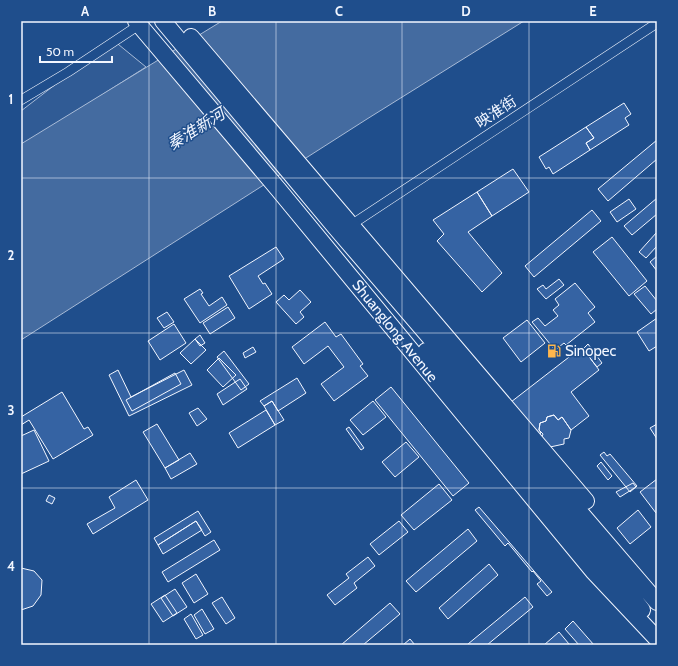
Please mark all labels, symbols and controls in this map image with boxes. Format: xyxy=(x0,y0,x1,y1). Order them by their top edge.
text: A xyxy=(81,3,90,19)
text: B xyxy=(208,3,216,19)
text: C xyxy=(335,3,343,19)
text: D xyxy=(461,3,471,19)
text: E xyxy=(589,3,597,19)
scale bar xyxy=(40,38,112,64)
text: 50 m xyxy=(46,44,74,59)
text: 1 xyxy=(9,91,13,107)
street label: 映淮街 xyxy=(472,92,520,132)
water label: 秦淮新河 xyxy=(164,102,231,154)
text: 2 xyxy=(8,247,15,263)
street label: Shuanglong Avenue xyxy=(348,276,442,386)
place label: Sinopec xyxy=(565,342,617,360)
fuel station icon: Sinopec xyxy=(546,343,562,359)
text: 3 xyxy=(7,402,15,418)
text: 4 xyxy=(7,558,15,574)

